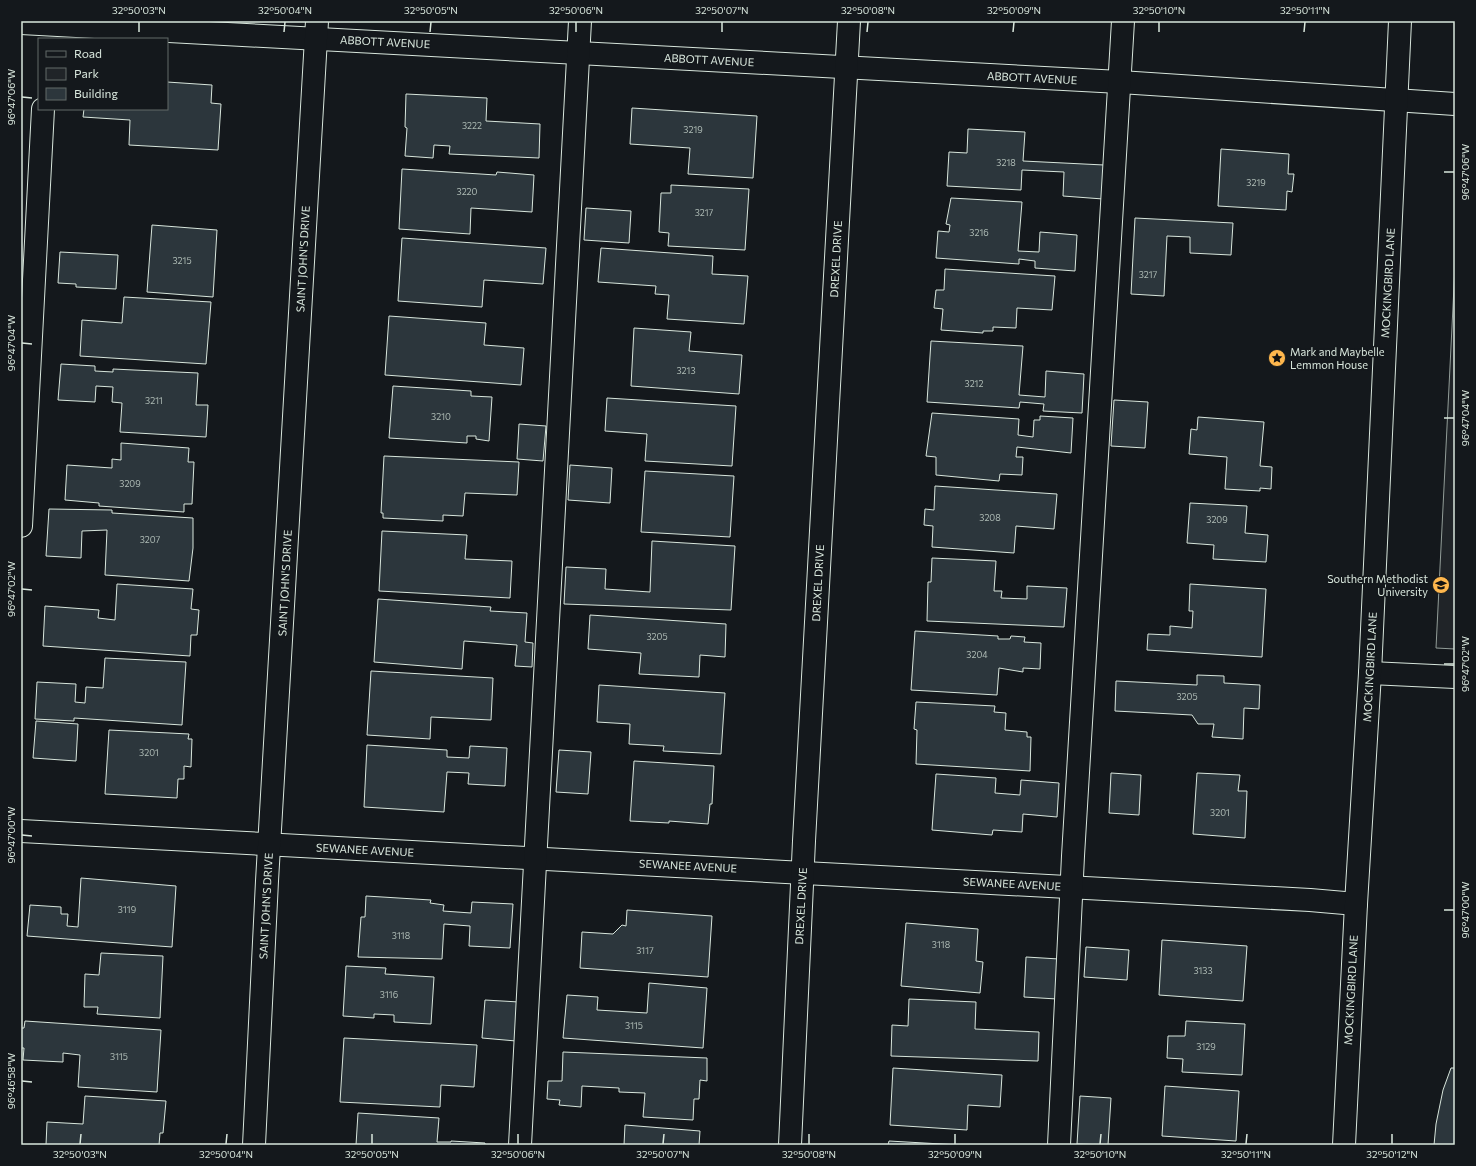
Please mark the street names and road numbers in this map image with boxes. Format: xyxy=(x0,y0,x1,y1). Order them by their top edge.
street label: ABBOTT AVENUE xyxy=(340,33,430,50)
street label: ABBOTT AVENUE xyxy=(664,51,754,68)
street label: ABBOTT AVENUE xyxy=(987,69,1077,86)
street label: SAINT JOHN'S DRIVE xyxy=(293,205,313,313)
street label: DREXEL DRIVE xyxy=(827,220,844,298)
street label: MOCKINGBIRD LANE xyxy=(1378,228,1397,338)
street label: SAINT JOHN'S DRIVE xyxy=(275,529,295,637)
street label: DREXEL DRIVE xyxy=(809,544,826,622)
street label: MOCKINGBIRD LANE xyxy=(1360,612,1379,722)
street label: SEWANEE AVENUE xyxy=(316,840,414,859)
street label: SAINT JOHN'S DRIVE xyxy=(256,852,276,960)
street label: SEWANEE AVENUE xyxy=(639,856,737,875)
street label: DREXEL DRIVE xyxy=(792,867,809,945)
street label: SEWANEE AVENUE xyxy=(963,874,1061,893)
street label: MOCKINGBIRD LANE xyxy=(1341,935,1360,1045)

